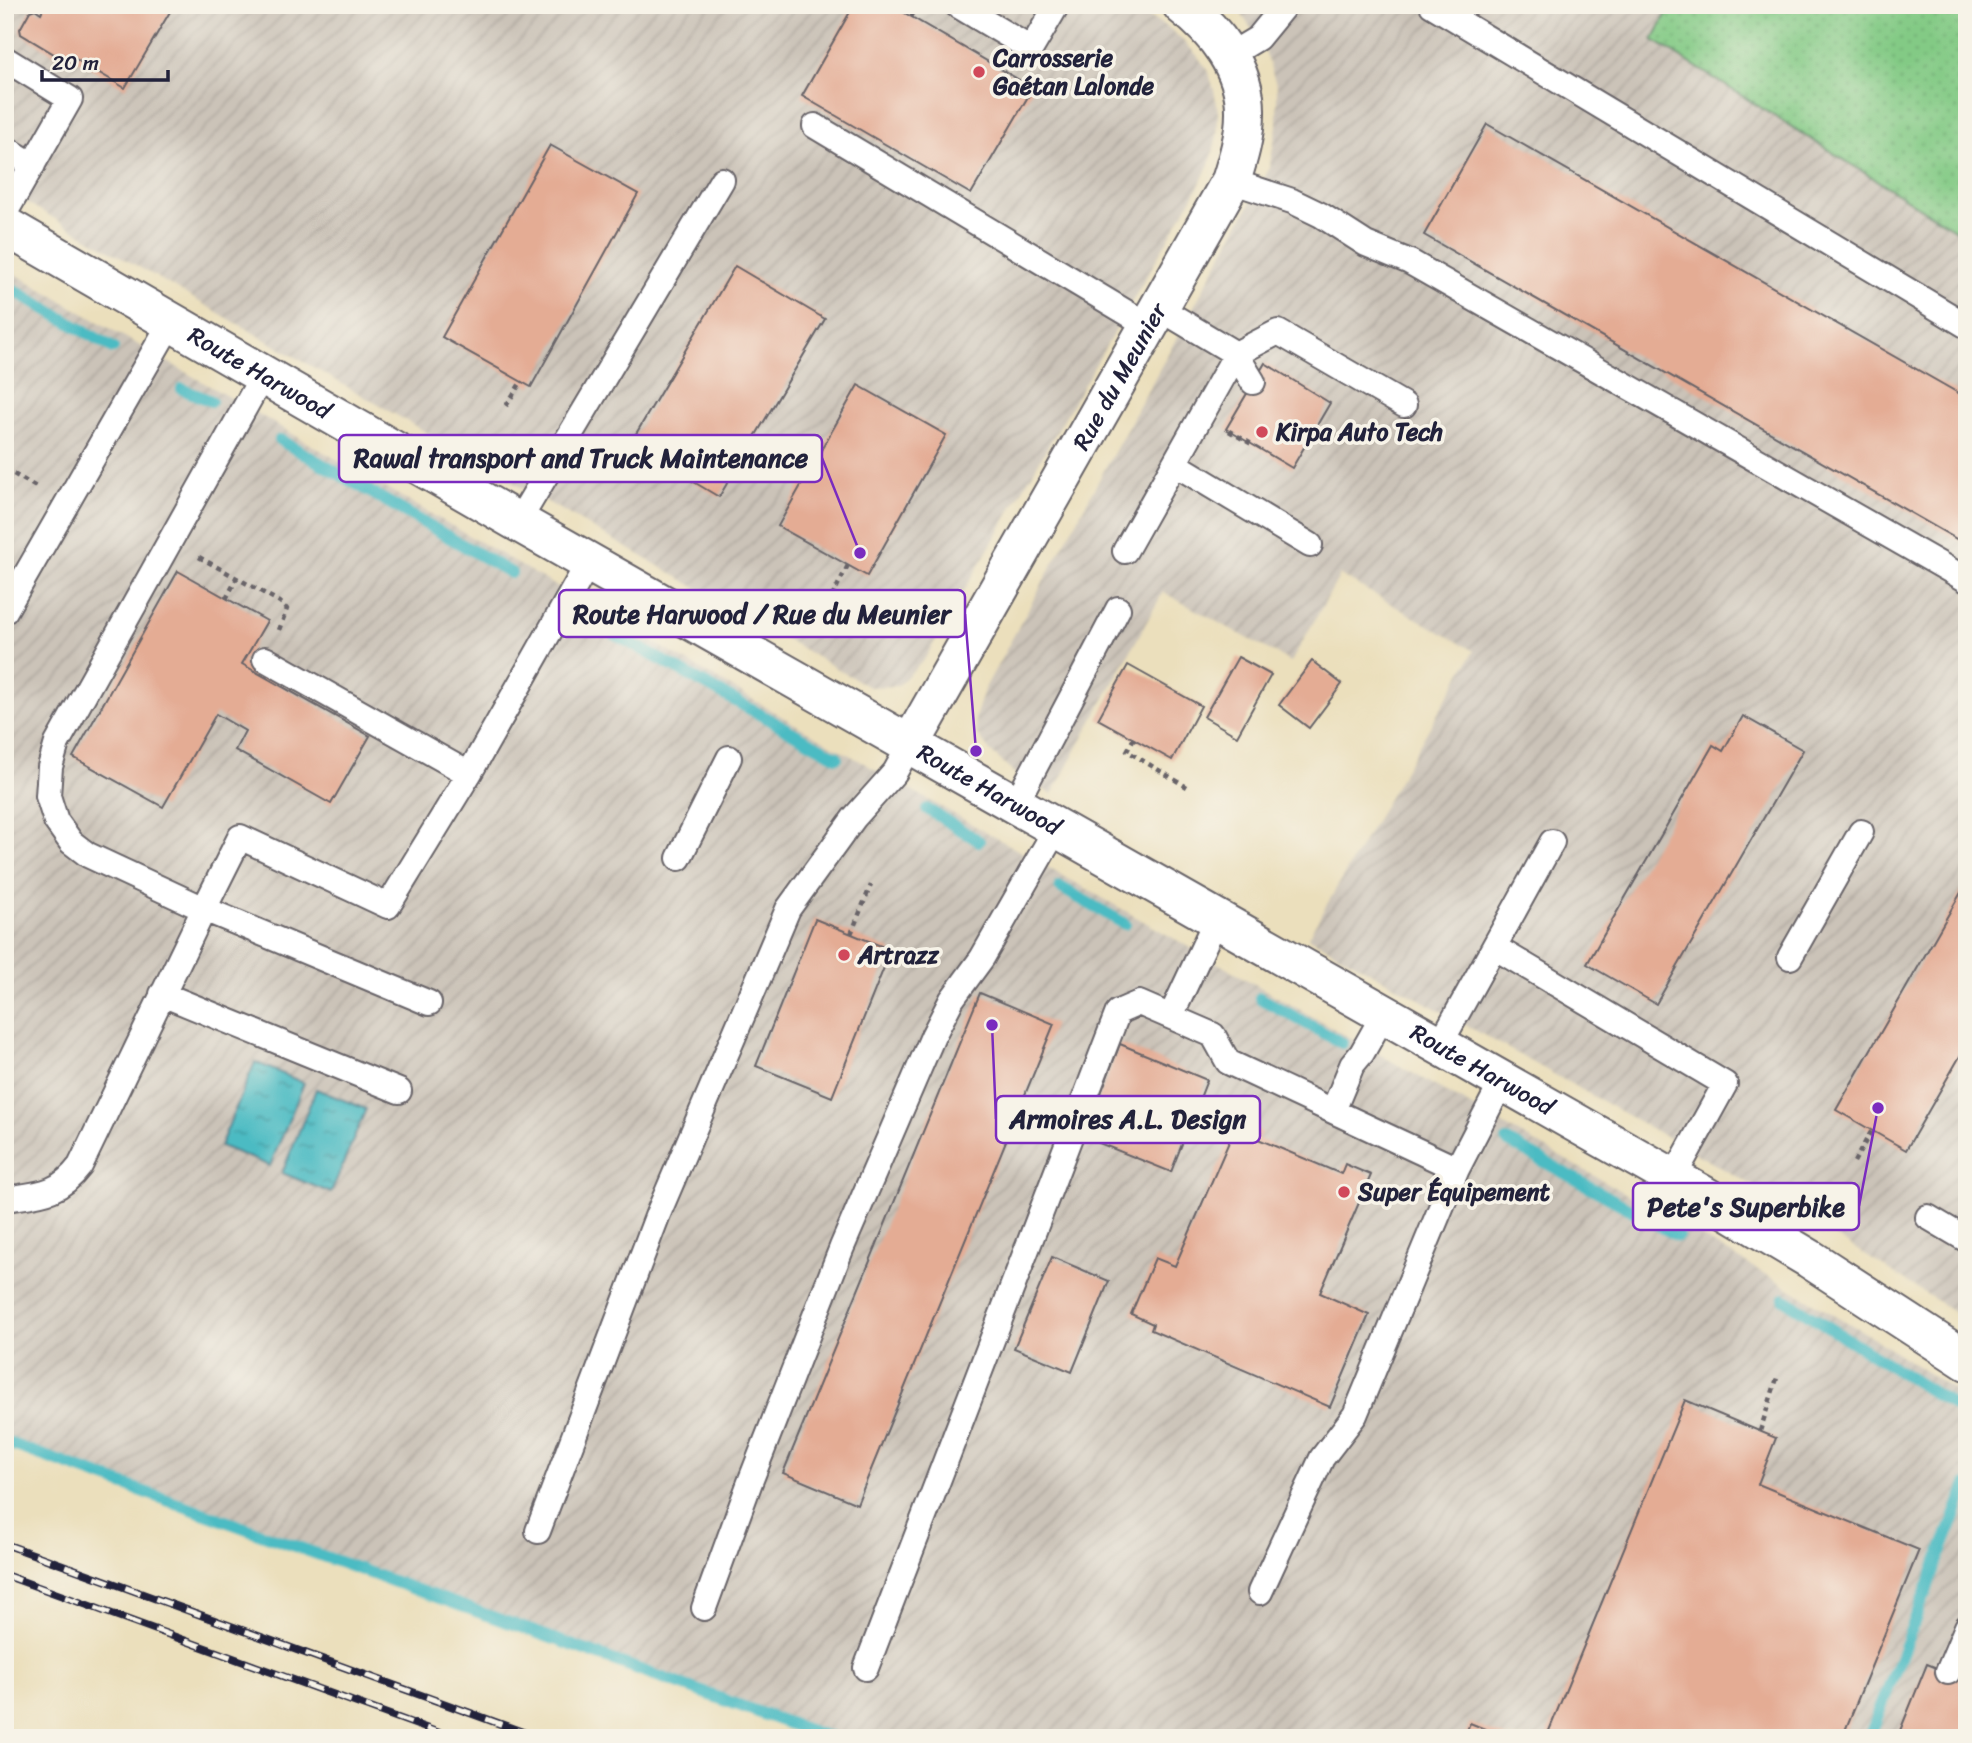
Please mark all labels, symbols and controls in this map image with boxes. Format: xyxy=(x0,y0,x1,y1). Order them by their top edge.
place label: Carrosserie Gaétan Lalonde xyxy=(992,37,1155,107)
scale bar xyxy=(42,38,168,82)
text: 20 m xyxy=(52,44,99,82)
marker: Carrosserie Gaétan Lalonde xyxy=(971,64,987,80)
street label: Rue du Meunier xyxy=(1061,294,1179,458)
street label: Route Harwood xyxy=(180,315,342,432)
place label: Kirpa Auto Tech xyxy=(1275,411,1443,453)
marker: Kirpa Auto Tech xyxy=(1254,424,1270,440)
callout: Rawal transport and Truck Maintenance xyxy=(339,435,822,482)
text: Rawal transport and Truck Maintenance xyxy=(353,435,809,481)
callout: Route Harwood / Rue du Meunier xyxy=(559,590,965,637)
text: Route Harwood / Rue du Meunier xyxy=(572,591,953,637)
street label: Route Harwood xyxy=(909,732,1071,849)
place label: Artrazz xyxy=(857,934,940,976)
marker: Artrazz xyxy=(836,947,852,963)
street label: Route Harwood xyxy=(1402,1012,1564,1129)
callout: Armoires A.L. Design xyxy=(996,1096,1260,1143)
text: Armoires A.L. Design xyxy=(1009,1096,1247,1142)
place label: Super Équipement xyxy=(1357,1171,1551,1213)
callout: Pete's Superbike xyxy=(1633,1183,1859,1230)
marker: Super Équipement xyxy=(1336,1184,1352,1200)
text: Pete's Superbike xyxy=(1647,1184,1845,1230)

